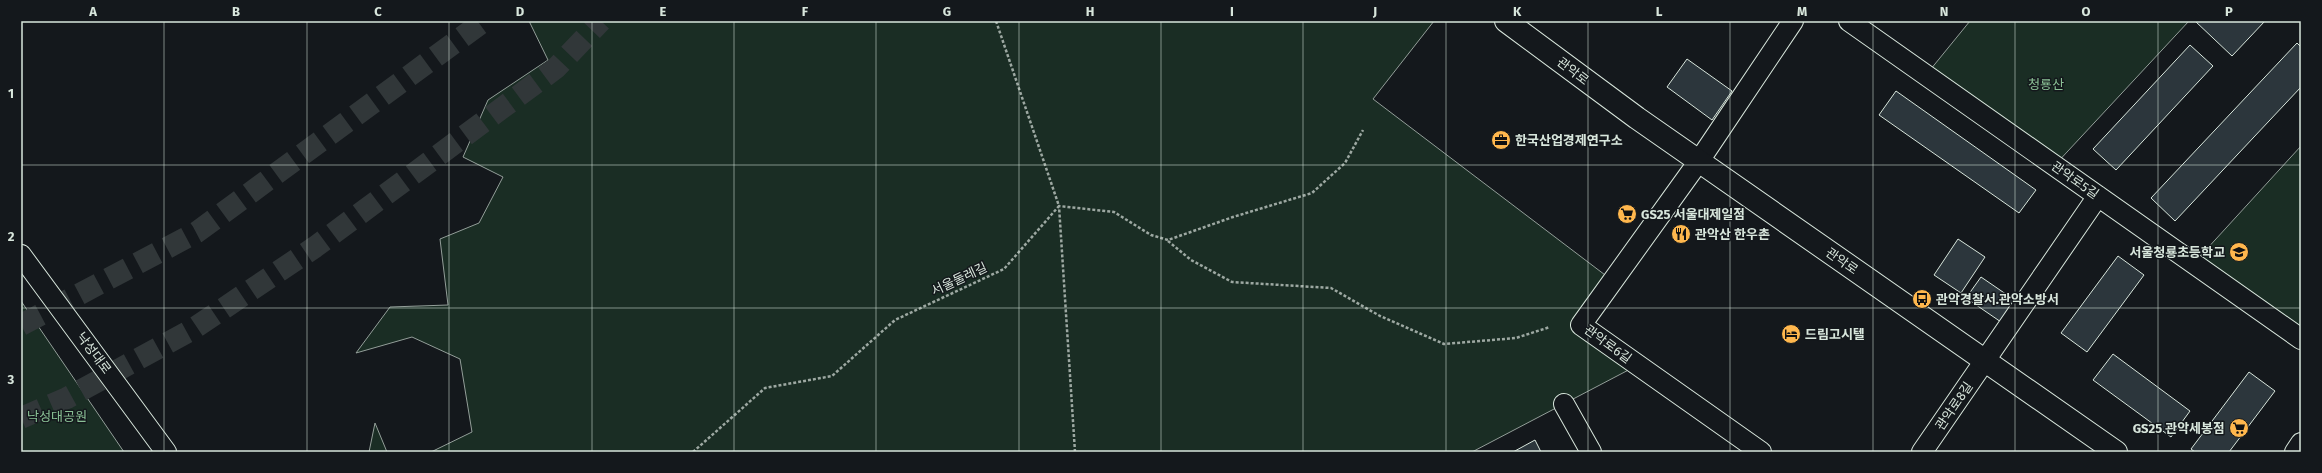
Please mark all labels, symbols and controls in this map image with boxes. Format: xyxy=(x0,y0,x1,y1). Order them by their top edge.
text: A xyxy=(88,4,97,19)
text: B xyxy=(232,4,240,19)
text: C xyxy=(374,4,382,19)
text: D xyxy=(516,4,525,19)
text: E xyxy=(660,4,667,19)
text: F xyxy=(802,4,809,19)
text: G xyxy=(943,4,951,19)
text: H xyxy=(1086,4,1094,19)
text: I xyxy=(1230,4,1234,19)
text: J xyxy=(1372,4,1377,19)
text: K xyxy=(1513,4,1522,19)
text: L xyxy=(1656,4,1663,19)
text: M xyxy=(1797,4,1807,19)
text: N xyxy=(1940,4,1948,19)
text: O xyxy=(2082,4,2091,19)
text: P xyxy=(2225,4,2233,19)
street label: 관악로 xyxy=(1554,54,1592,88)
park label: 청룡산 xyxy=(2028,77,2064,92)
text: 1 xyxy=(8,86,14,101)
office icon: 한국산업경제연구소 xyxy=(1490,129,1512,151)
place label: 한국산업경제연구소 xyxy=(1515,133,1623,148)
street label: 관악로5길 xyxy=(2048,158,2102,202)
supermarket icon: GS25 서울대제일점 xyxy=(1616,203,1638,225)
place label: GS25 서울대제일점 xyxy=(1641,207,1745,222)
restaurant icon: 관악산 한우촌 xyxy=(1670,223,1692,245)
place label: 관악산 한우촌 xyxy=(1695,227,1770,242)
text: 2 xyxy=(8,229,15,244)
school or university icon: 서울청룡초등학교 xyxy=(2228,241,2250,263)
street label: 관악로 xyxy=(1823,245,1861,277)
place label: 서울청룡초등학교 xyxy=(2129,245,2225,260)
street label: 서울둘레길 xyxy=(929,260,989,298)
bus stop icon: 관악경찰서.관악소방서 xyxy=(1911,288,1933,310)
place label: 관악경찰서.관악소방서 xyxy=(1936,292,2059,307)
street label: 관악로6길 xyxy=(1581,322,1635,366)
hotel icon: 드림고시텔 xyxy=(1780,323,1802,345)
place label: 드림고시텔 xyxy=(1805,327,1865,342)
street label: 낙성대로 xyxy=(74,329,114,377)
text: 3 xyxy=(7,372,15,387)
street label: 관악로8길 xyxy=(1932,379,1976,433)
park label: 낙성대공원 xyxy=(27,409,87,424)
supermarket icon: GS25 관악세봉점 xyxy=(2228,417,2250,439)
place label: GS25 관악세봉점 xyxy=(2133,421,2225,436)

